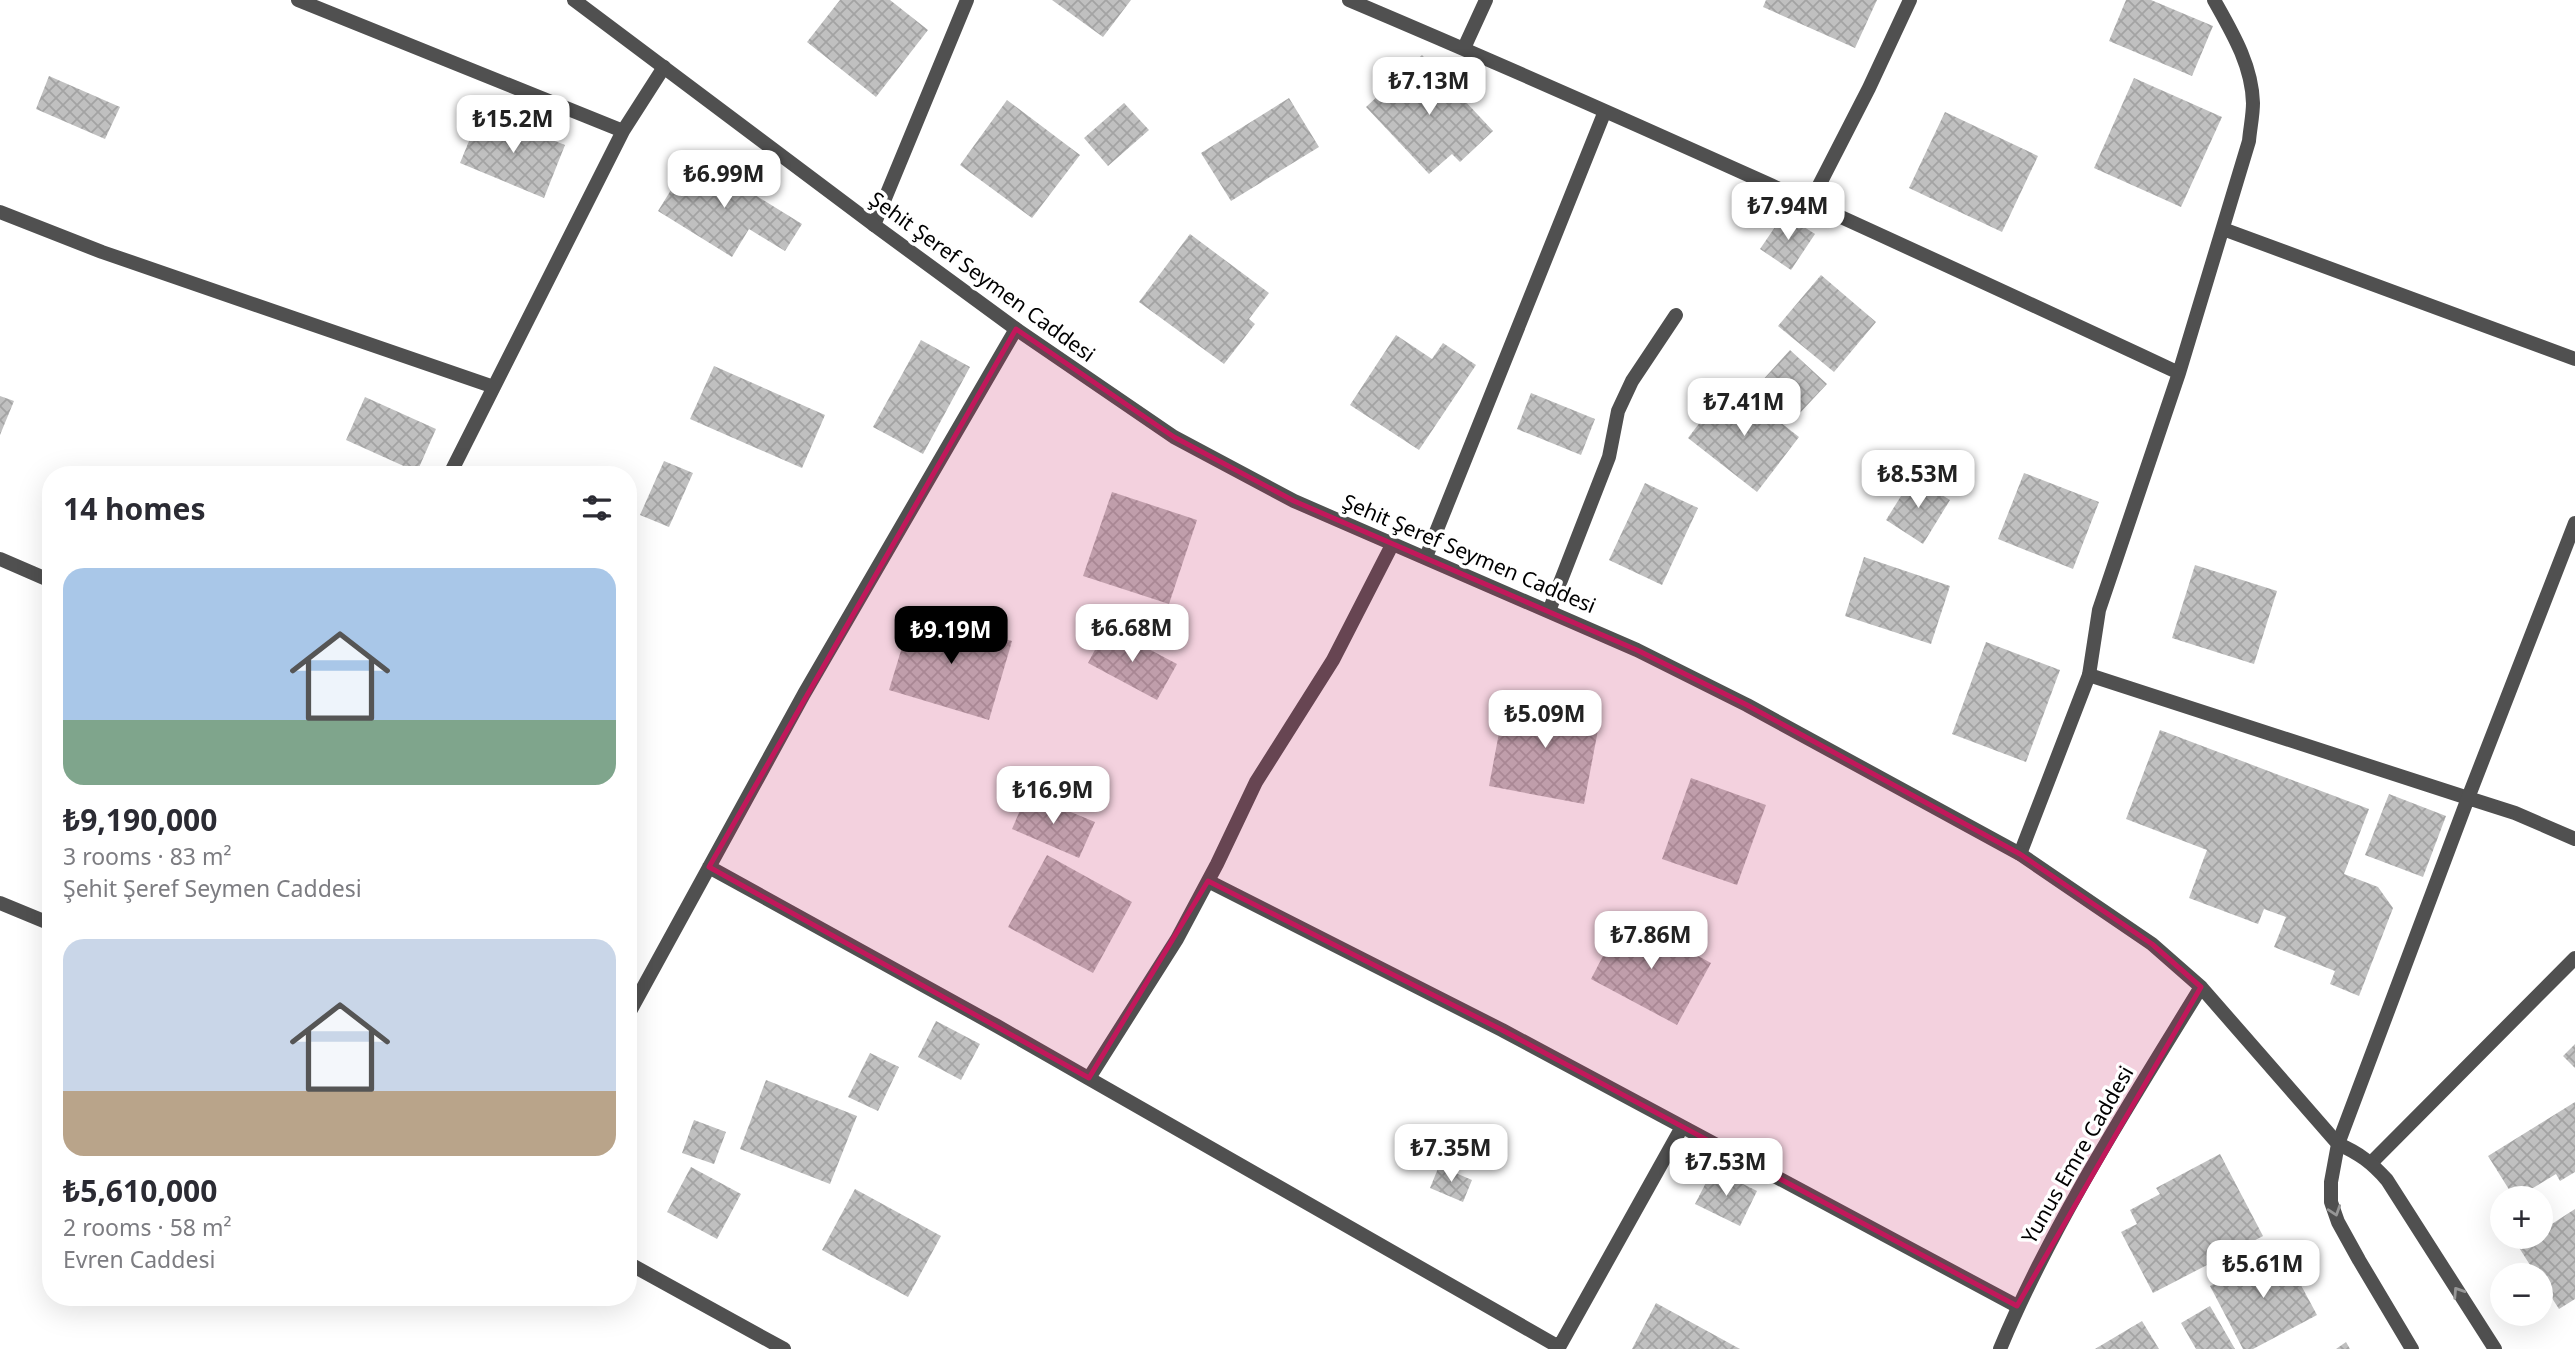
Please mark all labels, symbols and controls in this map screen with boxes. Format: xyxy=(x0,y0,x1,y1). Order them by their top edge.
pin: ₺7.13M xyxy=(1372,58,1486,117)
text: ₺7.13M xyxy=(1389,64,1469,96)
pin: ₺15.2M xyxy=(456,96,570,155)
text: ₺15.2M xyxy=(473,102,553,134)
pin: ₺6.99M xyxy=(667,150,781,210)
text: ₺6.99M xyxy=(684,157,764,189)
pin: ₺7.94M xyxy=(1731,182,1845,242)
street label: Şehit Şeref Seymen Caddesi xyxy=(864,185,1101,368)
text: ₺7.94M xyxy=(1748,189,1828,221)
pin: ₺7.41M xyxy=(1687,378,1801,438)
text: ₺7.41M xyxy=(1704,385,1784,417)
pin: ₺8.53M xyxy=(1861,450,1975,510)
text: ₺8.53M xyxy=(1878,457,1958,489)
street label: Şehit Şeref Seymen Caddesi xyxy=(1338,487,1600,619)
text: 14 homes xyxy=(63,488,206,529)
icon: filters xyxy=(578,489,616,527)
pin: ₺6.68M xyxy=(1075,604,1189,664)
pin: ₺9.19M xyxy=(894,606,1008,666)
text: ₺6.68M xyxy=(1092,611,1172,643)
icon: home xyxy=(277,613,403,739)
text: ₺9.19M xyxy=(911,613,991,645)
pin: ₺5.09M xyxy=(1488,690,1602,750)
text: ₺5.09M xyxy=(1505,697,1585,729)
pin: ₺16.9M xyxy=(996,766,1110,826)
text: ₺16.9M xyxy=(1013,773,1093,805)
text: ₺9,190,000 xyxy=(63,799,217,840)
text: 3 rooms · 83 m² xyxy=(63,840,232,872)
text: Şehit Şeref Seymen Caddesi xyxy=(63,872,362,904)
pin: ₺7.86M xyxy=(1594,912,1708,971)
text: ₺7.86M xyxy=(1611,918,1691,950)
icon: home xyxy=(277,984,403,1110)
street label: Yunus Emre Caddesi xyxy=(2015,1061,2139,1248)
pin: ₺7.35M xyxy=(1394,1124,1508,1184)
text: ₺7.35M xyxy=(1411,1131,1491,1163)
pin: ₺7.53M xyxy=(1669,1138,1783,1198)
text: ₺7.53M xyxy=(1686,1145,1766,1177)
text: ₺5,610,000 xyxy=(63,1170,217,1211)
map controls xyxy=(2490,1186,2553,1326)
button: + xyxy=(2490,1186,2553,1249)
one-way arrow xyxy=(2327,1204,2341,1216)
text: 2 rooms · 58 m² xyxy=(63,1211,232,1243)
pin: ₺5.61M xyxy=(2206,1240,2320,1300)
text: Evren Caddesi xyxy=(63,1243,215,1275)
text: ₺5.61M xyxy=(2223,1247,2303,1279)
button: − xyxy=(2490,1263,2553,1326)
one-way arrow xyxy=(2454,1286,2467,1299)

